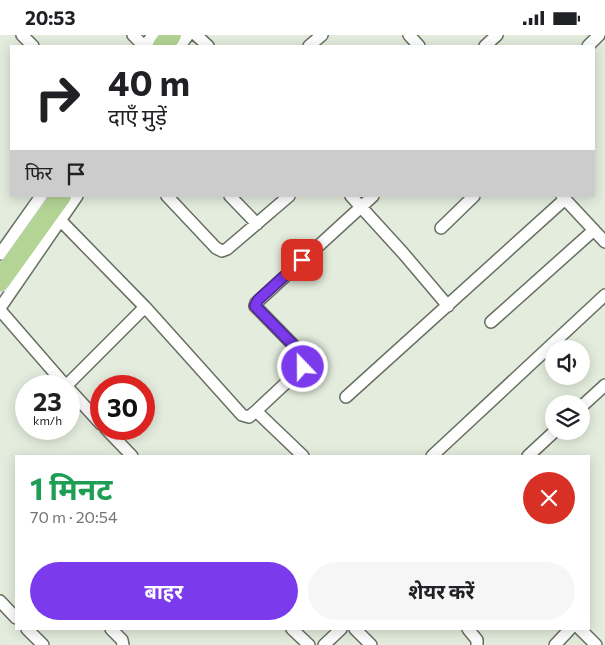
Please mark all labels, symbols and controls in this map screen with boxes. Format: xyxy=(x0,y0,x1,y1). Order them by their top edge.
text: 20:53 xyxy=(25,6,76,29)
text: 40 m xyxy=(108,60,190,103)
icon: right xyxy=(25,65,90,130)
text: दाएँ मुड़ें xyxy=(108,103,167,130)
icon: arrive xyxy=(62,160,90,188)
text: फिर xyxy=(25,161,52,184)
pin xyxy=(281,239,323,281)
icon: arrive xyxy=(288,246,316,274)
position arrow xyxy=(276,340,328,392)
map controls xyxy=(545,340,590,440)
button: sound xyxy=(545,340,590,385)
speed limit sign: 30 xyxy=(90,375,155,440)
text: 23 xyxy=(33,386,62,416)
button: layers xyxy=(545,395,590,440)
text: km/h xyxy=(33,413,62,427)
text: 1 मिनट xyxy=(30,469,112,506)
button: close xyxy=(523,472,575,524)
text: 70 m · 20:54 xyxy=(30,507,118,526)
button: बाहर xyxy=(30,562,298,620)
button: शेयर करें xyxy=(308,562,575,620)

